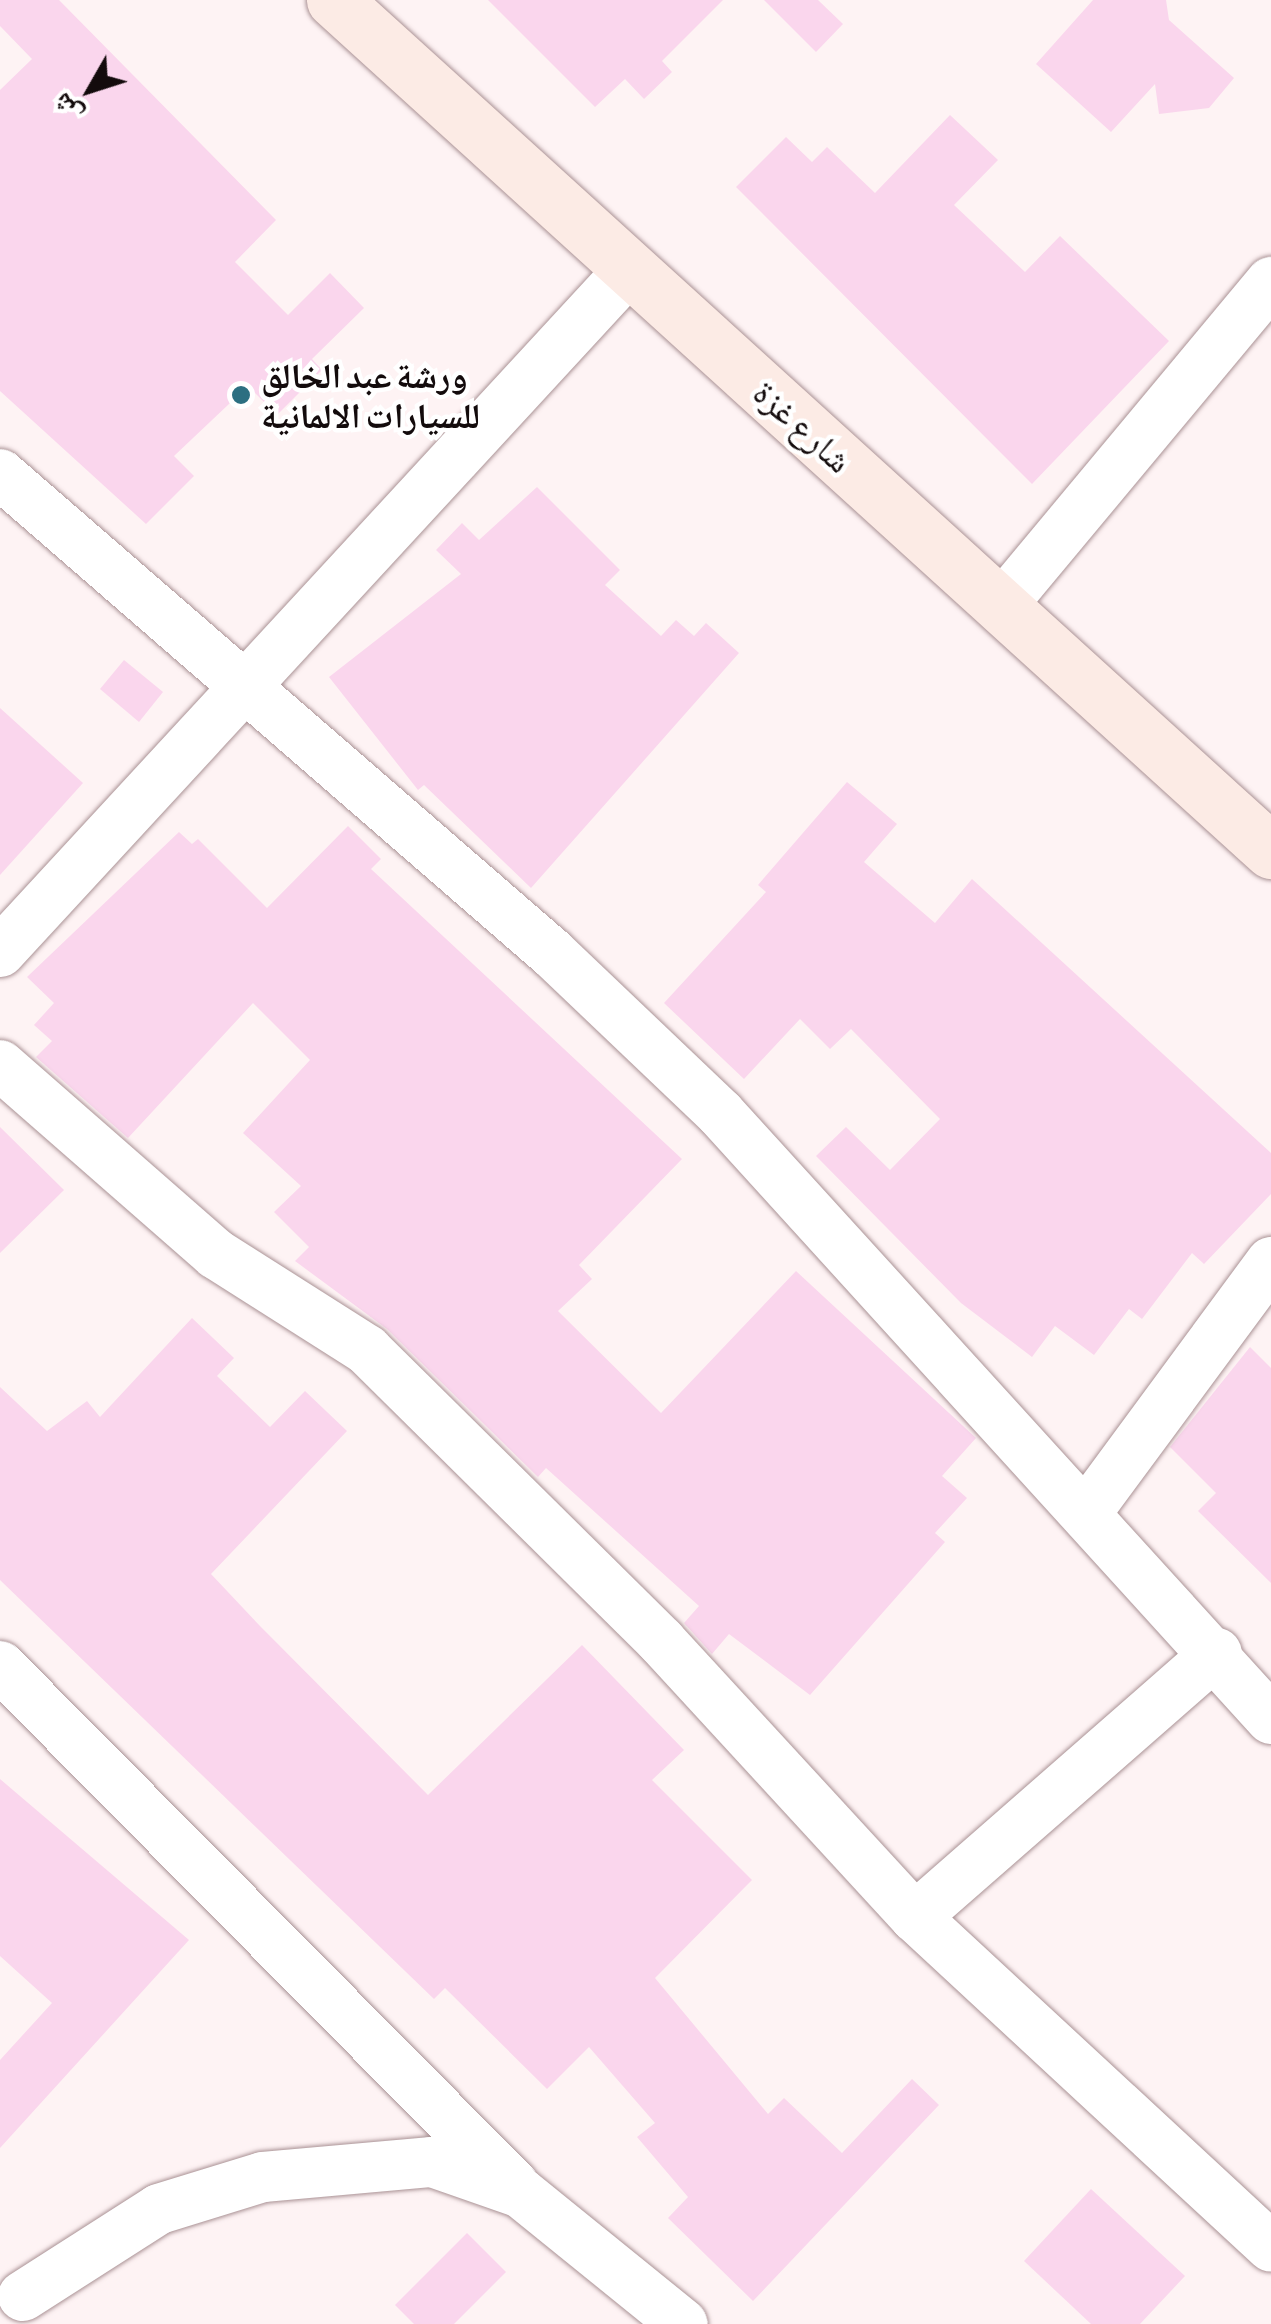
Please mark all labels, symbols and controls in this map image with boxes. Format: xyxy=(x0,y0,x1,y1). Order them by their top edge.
north arrow xyxy=(40,40,140,140)
text: ش xyxy=(45,87,88,130)
place label: ورشة عبد الخالق للسيارات الالمانية xyxy=(261,354,480,436)
street label: شارع غزة xyxy=(745,371,861,481)
marker: ورشة عبد الخالق للسيارات الالمانية xyxy=(230,384,252,406)

